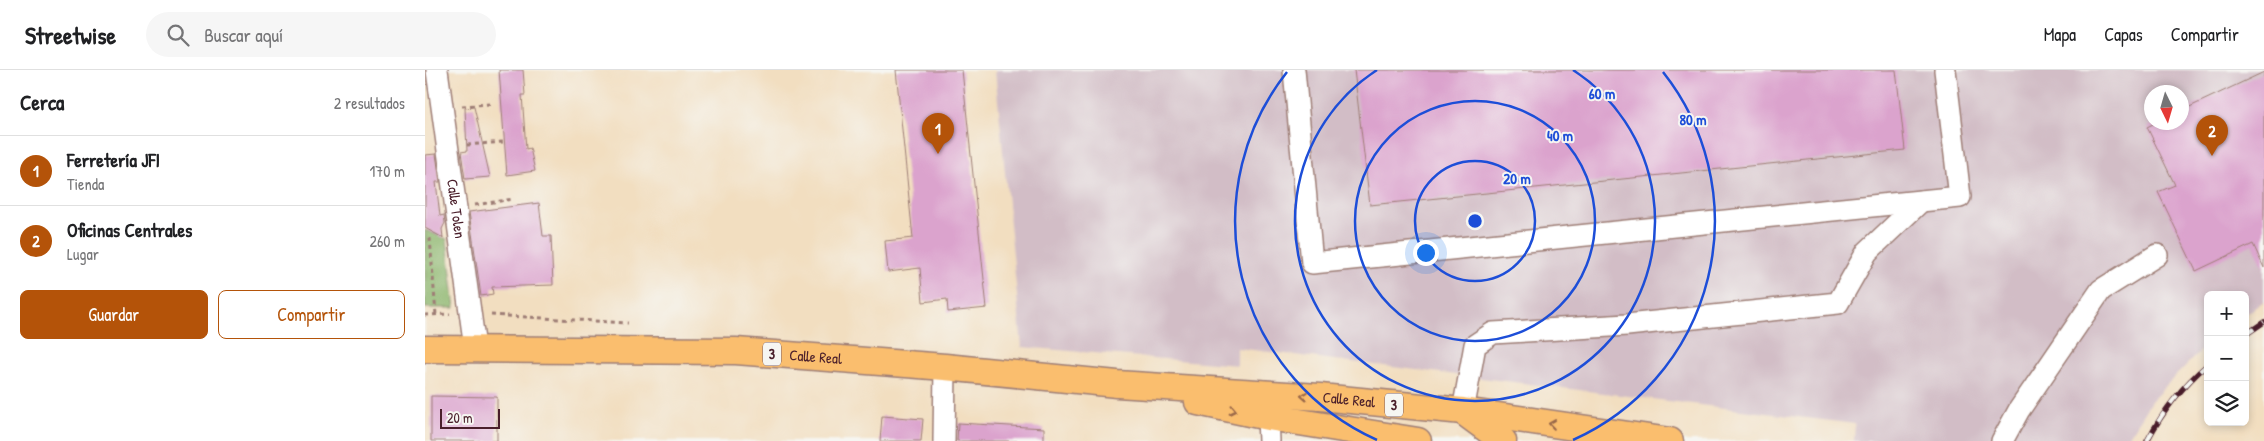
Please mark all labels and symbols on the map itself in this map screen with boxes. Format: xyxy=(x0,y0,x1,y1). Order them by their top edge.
text: 60 m xyxy=(1589,83,1615,104)
north arrow xyxy=(2144,85,2189,130)
text: 80 m xyxy=(1680,109,1706,130)
pin: 1 xyxy=(922,113,954,154)
pin: 2 xyxy=(2196,115,2228,156)
text: 40 m xyxy=(1547,125,1573,146)
text: 20 m xyxy=(1503,168,1531,189)
street label: Calle Tolen xyxy=(442,178,471,240)
centre of rings xyxy=(1466,212,1484,230)
your location xyxy=(1413,240,1439,266)
road number: 3 xyxy=(763,342,781,366)
street label: Calle Real xyxy=(789,344,843,369)
street label: Calle Real xyxy=(1322,386,1376,412)
one-way arrow xyxy=(1300,391,1308,402)
road number: 3 xyxy=(1385,394,1403,416)
one-way arrow xyxy=(1229,404,1238,414)
scale bar xyxy=(440,406,500,429)
one-way arrow xyxy=(1548,419,1556,430)

